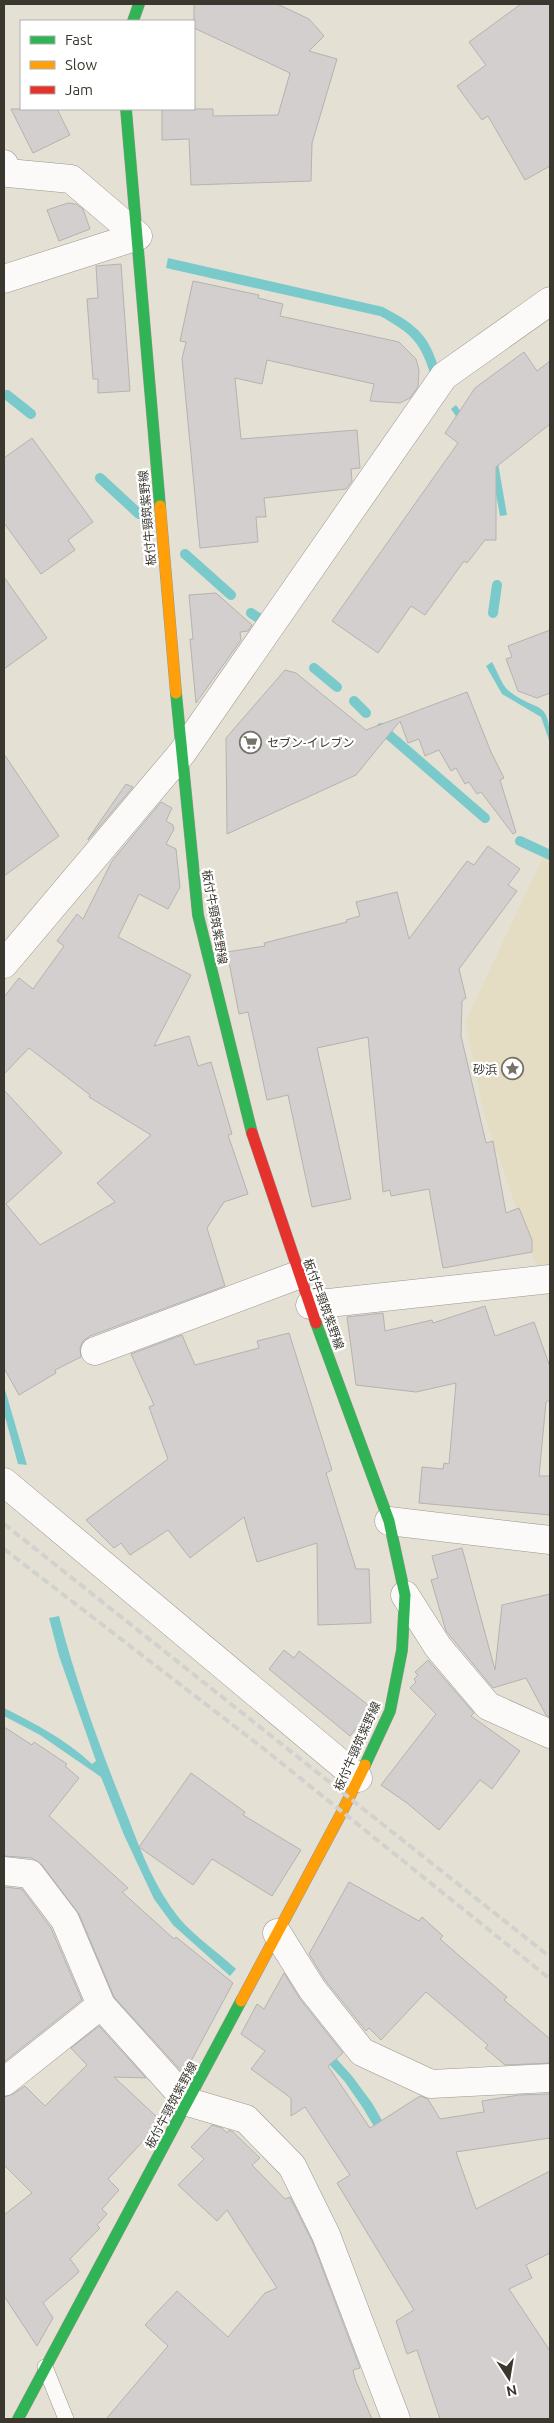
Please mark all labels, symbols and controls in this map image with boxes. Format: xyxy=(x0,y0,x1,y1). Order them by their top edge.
legend xyxy=(20,20,195,110)
text: Fast xyxy=(65,31,93,48)
text: Slow xyxy=(65,56,98,73)
text: Jam xyxy=(65,81,93,98)
street label: 板付牛頸筑紫野線 xyxy=(136,470,158,566)
supermarket icon: セブン-イレブン xyxy=(239,730,263,754)
place label: セブン-イレブン xyxy=(267,736,354,749)
street label: 板付牛頸筑紫野線 xyxy=(200,869,230,965)
place icon: 砂浜 xyxy=(501,1057,525,1081)
place label: 砂浜 xyxy=(473,1063,497,1076)
street label: 板付牛頸筑紫野線 xyxy=(301,1257,347,1351)
street label: 板付牛頸筑紫野線 xyxy=(332,1699,382,1793)
street label: 板付牛頸筑紫野線 xyxy=(143,2060,199,2150)
north arrow xyxy=(484,2353,534,2403)
text: N xyxy=(505,2382,518,2400)

